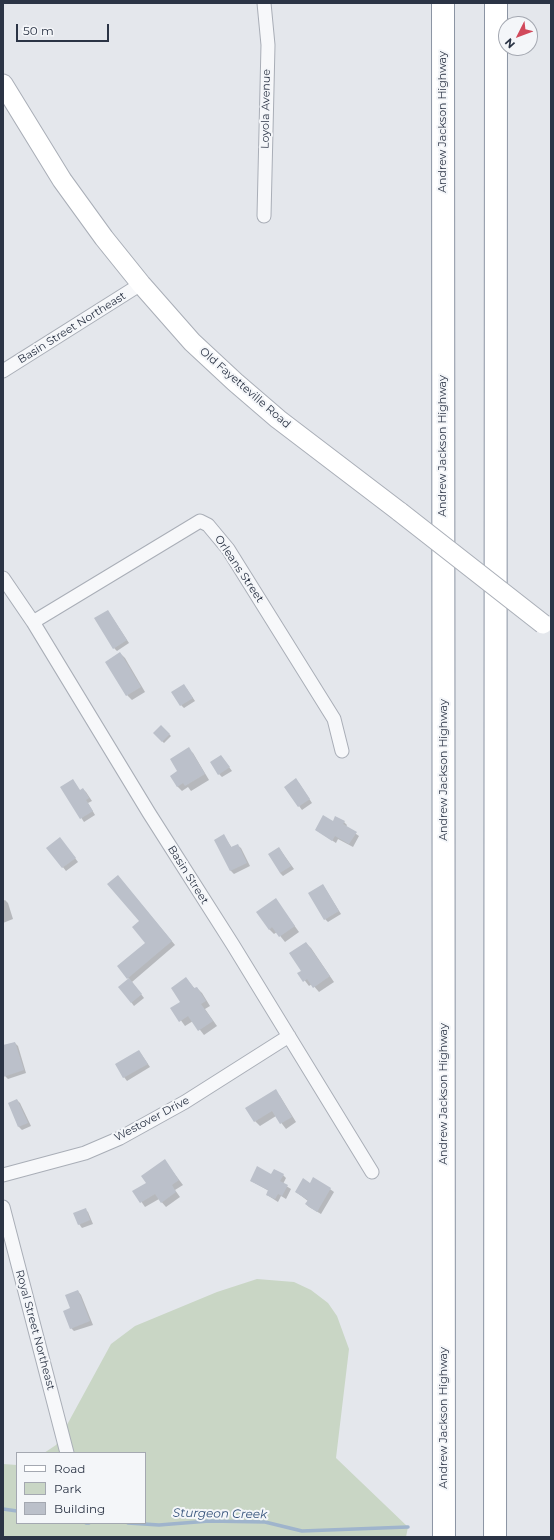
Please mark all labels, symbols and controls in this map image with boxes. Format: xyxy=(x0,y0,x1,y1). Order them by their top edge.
scale bar xyxy=(18,16,111,42)
north arrow xyxy=(498,16,538,56)
text: 50 m xyxy=(23,23,54,38)
text: N xyxy=(502,35,518,51)
street label: Andrew Jackson Highway xyxy=(436,51,450,193)
street label: Loyola Avenue xyxy=(259,69,273,149)
street label: Basin Street Northeast xyxy=(16,289,128,367)
street label: Old Fayetteville Road xyxy=(197,345,293,431)
street label: Andrew Jackson Highway xyxy=(436,375,450,517)
street label: Orleans Street xyxy=(212,533,266,605)
street label: Andrew Jackson Highway xyxy=(437,699,451,841)
street label: Basin Street xyxy=(165,843,211,907)
street label: Andrew Jackson Highway xyxy=(437,1023,451,1165)
street label: Westover Drive xyxy=(112,1094,192,1144)
street label: Royal Street Northeast xyxy=(13,1268,57,1392)
street label: Andrew Jackson Highway xyxy=(437,1347,451,1489)
legend xyxy=(16,1452,146,1524)
text: Road xyxy=(54,1461,85,1476)
text: Park xyxy=(54,1481,81,1496)
text: Building xyxy=(54,1501,105,1516)
water label: Sturgeon Creek xyxy=(173,1506,267,1522)

